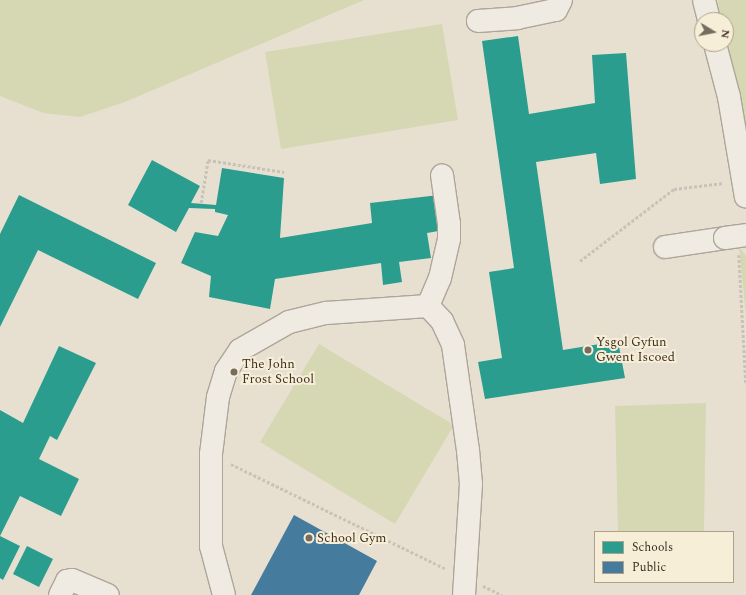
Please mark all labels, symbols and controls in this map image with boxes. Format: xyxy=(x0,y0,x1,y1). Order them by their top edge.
north arrow xyxy=(694,12,734,52)
text: N xyxy=(716,28,734,40)
place label: Ysgol Gyfun Gwent Iscoed xyxy=(596,335,675,366)
marker: Ysgol Gyfun Gwent Iscoed xyxy=(583,345,593,355)
place label: The John Frost School xyxy=(242,357,314,388)
marker: The John Frost School xyxy=(229,367,239,377)
place label: School Gym xyxy=(317,530,387,546)
legend xyxy=(594,531,734,583)
marker: School Gym xyxy=(304,533,314,543)
text: Schools xyxy=(632,538,673,557)
text: Public xyxy=(632,558,666,577)

